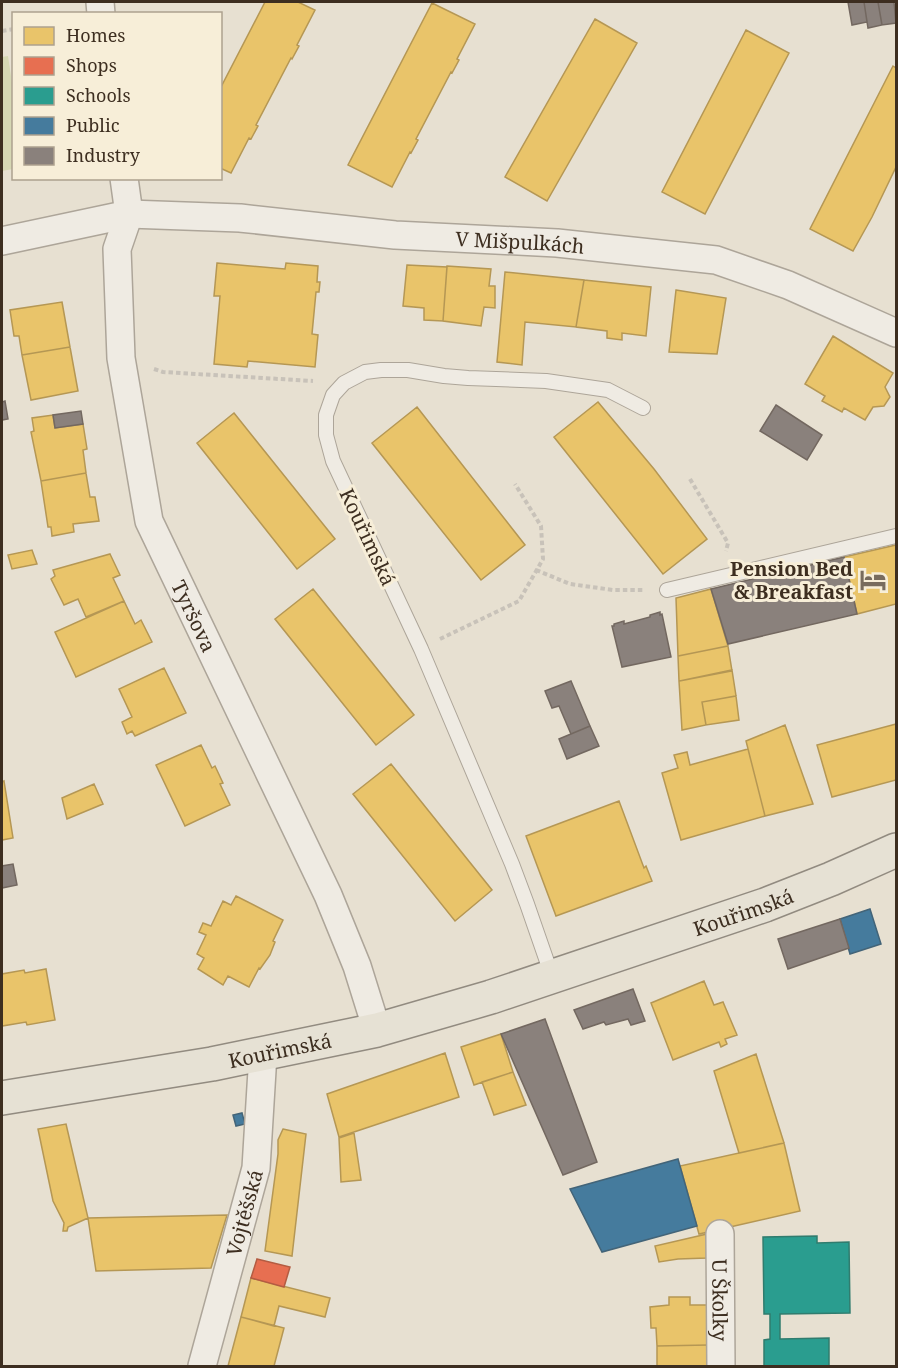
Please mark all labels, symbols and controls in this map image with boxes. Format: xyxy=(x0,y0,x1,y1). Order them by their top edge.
legend xyxy=(12,12,222,180)
text: Homes xyxy=(66,23,125,47)
text: Shops xyxy=(66,53,117,77)
text: Schools xyxy=(66,83,131,107)
text: Public xyxy=(66,113,120,137)
text: Industry xyxy=(66,143,141,167)
street label: V Mišpulkách xyxy=(455,224,586,259)
street label: Kouřimská xyxy=(334,484,402,590)
place label: Pension Bed & Breakfast xyxy=(730,555,853,605)
hotel icon: Pension Bed & Breakfast xyxy=(858,565,888,595)
street label: Tyršova xyxy=(166,576,223,656)
street label: Kouřimská xyxy=(689,882,797,942)
street label: Kouřimská xyxy=(226,1026,334,1074)
street label: Vojtěšská xyxy=(219,1166,269,1259)
street label: U Školky xyxy=(707,1259,734,1342)

